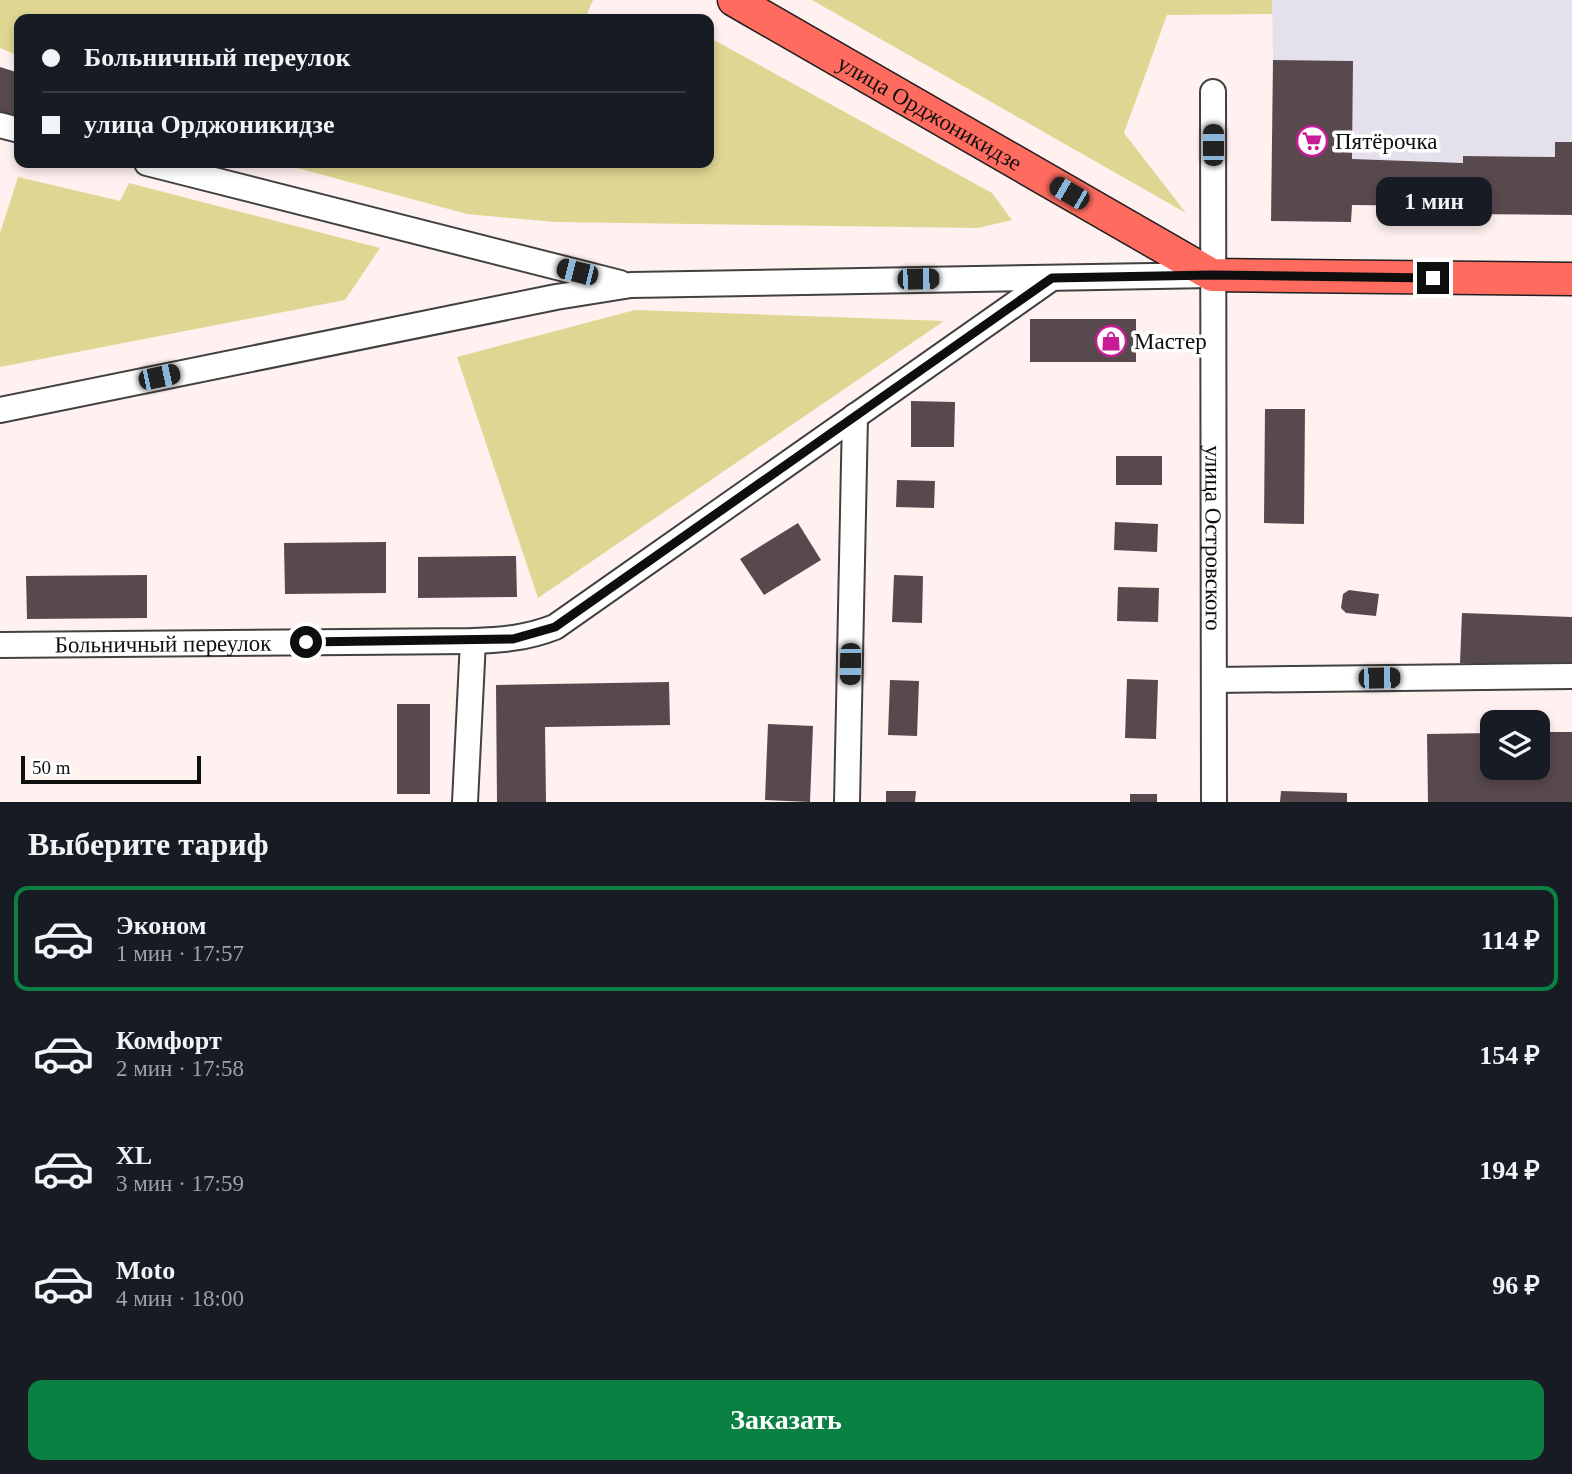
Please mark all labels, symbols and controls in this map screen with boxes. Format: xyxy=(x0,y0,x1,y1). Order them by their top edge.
text: Больничный переулок xyxy=(84,43,350,72)
street label: улица Орджоникидзе xyxy=(833,50,1026,176)
text: улица Орджоникидзе xyxy=(84,110,334,139)
car xyxy=(1203,124,1224,166)
supermarket icon: Пятёрочка xyxy=(1295,124,1329,158)
place label: Пятёрочка xyxy=(1335,129,1437,154)
car xyxy=(1046,173,1093,213)
callout: 1 мин xyxy=(1375,176,1491,226)
text: 1 мин xyxy=(1404,189,1464,214)
car xyxy=(555,257,600,287)
route end xyxy=(1417,262,1449,294)
car xyxy=(897,268,940,290)
shop icon: Мастер xyxy=(1094,324,1128,358)
place label: Мастер xyxy=(1134,329,1207,354)
car xyxy=(137,362,182,392)
street label: улица Островского xyxy=(1200,445,1226,631)
route start xyxy=(290,626,322,658)
street label: Больничный переулок xyxy=(55,631,272,658)
car xyxy=(840,643,861,685)
car xyxy=(1358,667,1401,689)
map controls xyxy=(1480,710,1550,780)
button: layers xyxy=(1480,710,1550,780)
scale bar xyxy=(21,753,201,785)
text: 50 m xyxy=(32,757,71,778)
text: Выберите тариф xyxy=(28,826,269,862)
icon: car xyxy=(32,907,95,970)
text: Эконом xyxy=(116,911,206,940)
text: 114 ₽ xyxy=(1481,926,1540,955)
text: 1 мин · 17:57 xyxy=(116,941,244,966)
icon: car xyxy=(32,1022,95,1085)
text: Комфорт xyxy=(116,1026,222,1055)
text: 154 ₽ xyxy=(1479,1041,1540,1070)
text: 2 мин · 17:58 xyxy=(116,1056,244,1081)
icon: car xyxy=(32,1137,95,1200)
text: XL xyxy=(116,1141,152,1170)
text: 194 ₽ xyxy=(1479,1156,1540,1185)
text: 3 мин · 17:59 xyxy=(116,1171,244,1196)
icon: car xyxy=(32,1252,95,1315)
text: Moto xyxy=(116,1256,175,1285)
text: 96 ₽ xyxy=(1492,1271,1540,1300)
text: 4 мин · 18:00 xyxy=(116,1286,244,1311)
button: Заказать xyxy=(28,1380,1544,1460)

